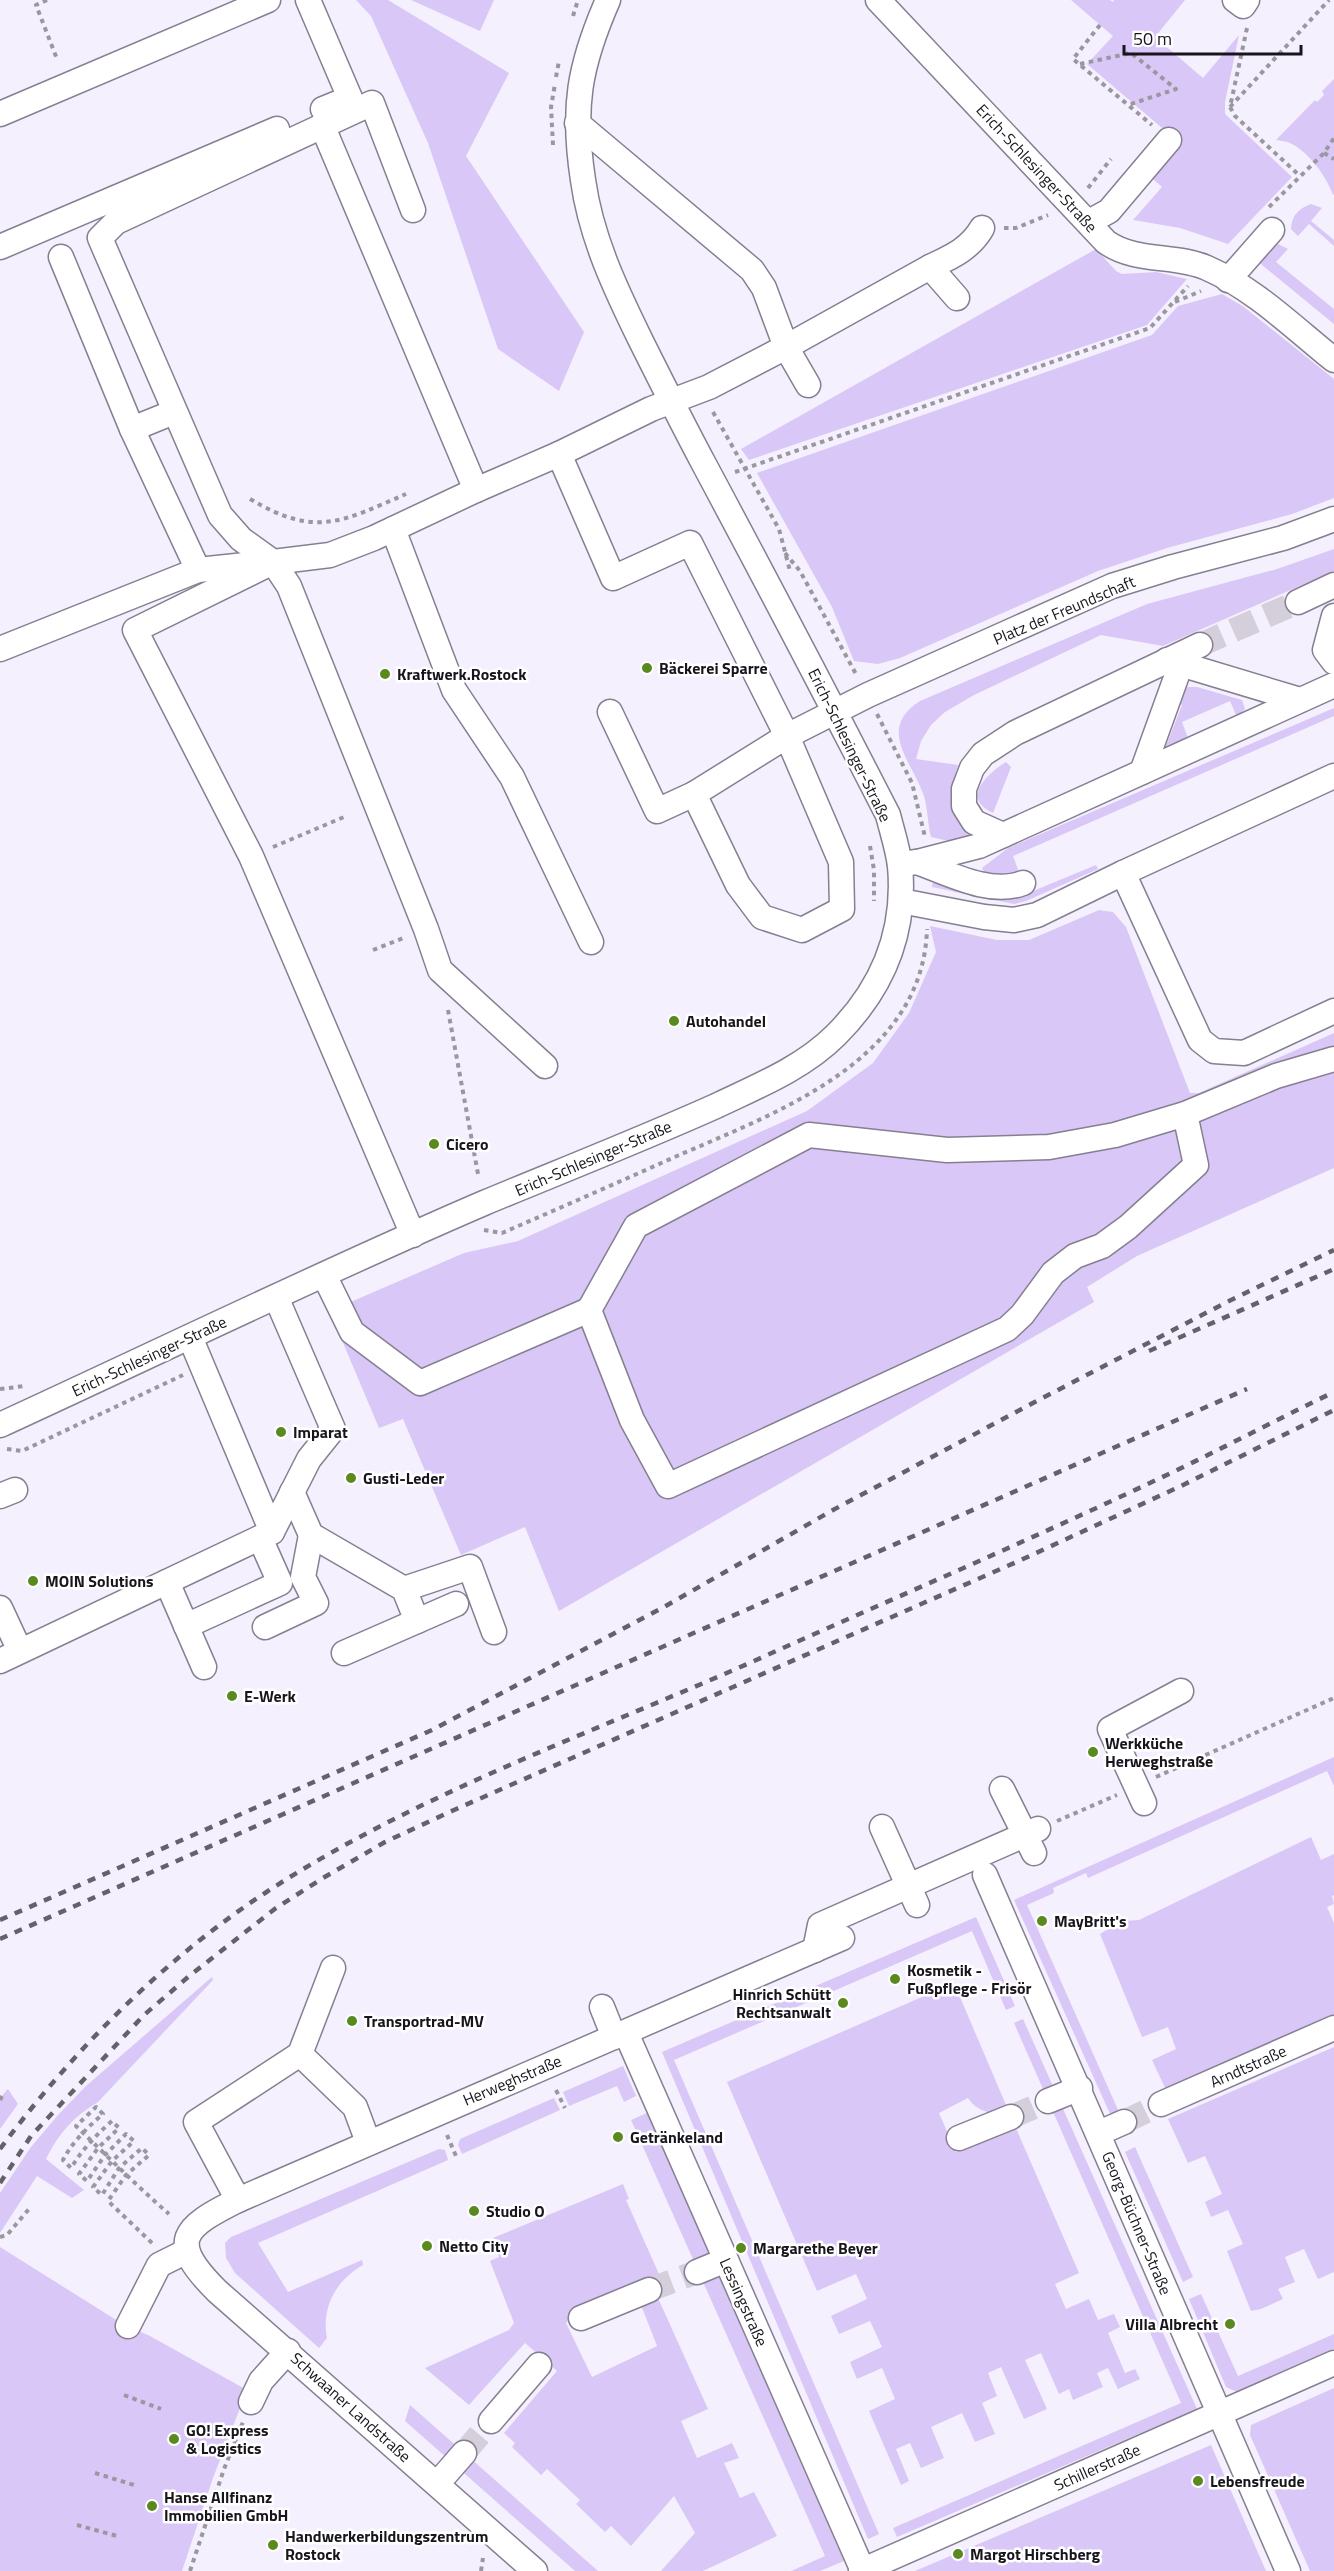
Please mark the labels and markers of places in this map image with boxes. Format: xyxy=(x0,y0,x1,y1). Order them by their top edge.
place label: Bäckerei Sparre xyxy=(659,656,768,680)
marker: Bäckerei Sparre xyxy=(640,661,654,675)
place label: Kraftwerk.Rostock xyxy=(397,662,527,686)
marker: Kraftwerk.Rostock xyxy=(378,667,392,681)
place label: Autohandel xyxy=(686,1009,766,1033)
marker: Autohandel xyxy=(667,1014,681,1028)
place label: Cicero xyxy=(446,1132,489,1156)
marker: Cicero xyxy=(427,1137,441,1151)
place label: Imparat xyxy=(293,1420,348,1444)
marker: Imparat xyxy=(274,1425,288,1439)
place label: Gusti-Leder xyxy=(363,1466,444,1490)
marker: Gusti-Leder xyxy=(344,1471,358,1485)
place label: MOIN Solutions xyxy=(45,1569,154,1593)
marker: MOIN Solutions xyxy=(26,1574,40,1588)
place label: E-Werk xyxy=(244,1684,297,1708)
marker: E-Werk xyxy=(225,1689,239,1703)
place label: Werkküche Herweghstraße xyxy=(1105,1731,1213,1773)
marker: Werkküche Herweghstraße xyxy=(1086,1745,1100,1759)
place label: MayBritt's xyxy=(1054,1909,1127,1933)
marker: MayBritt's xyxy=(1035,1914,1049,1928)
place label: Kosmetik - Fußpflege - Frisör xyxy=(907,1958,1031,2000)
marker: Kosmetik - Fußpflege - Frisör xyxy=(888,1972,902,1986)
place label: Hinrich Schütt Rechtsanwalt xyxy=(732,1982,831,2024)
marker: Hinrich Schütt Rechtsanwalt xyxy=(836,1996,850,2010)
place label: Transportrad-MV xyxy=(364,2009,484,2033)
marker: Transportrad-MV xyxy=(345,2014,359,2028)
place label: Getränkeland xyxy=(630,2125,723,2149)
marker: Getränkeland xyxy=(611,2130,625,2144)
place label: Studio O xyxy=(486,2199,545,2223)
marker: Studio O xyxy=(467,2204,481,2218)
place label: Netto City xyxy=(439,2234,508,2258)
place label: Margarethe Beyer xyxy=(753,2236,878,2260)
marker: Netto City xyxy=(420,2239,434,2253)
marker: Margarethe Beyer xyxy=(734,2241,748,2255)
place label: Villa Albrecht xyxy=(1125,2312,1218,2336)
marker: Villa Albrecht xyxy=(1223,2317,1237,2331)
place label: GO! Express & Logistics xyxy=(186,2418,269,2460)
marker: GO! Express & Logistics xyxy=(167,2432,181,2446)
place label: Lebensfreude xyxy=(1210,2469,1305,2493)
marker: Lebensfreude xyxy=(1191,2474,1205,2488)
place label: Hanse Allfinanz Immobilien GmbH xyxy=(164,2485,288,2527)
marker: Hanse Allfinanz Immobilien GmbH xyxy=(145,2499,159,2513)
place label: Handwerkerbildungszentrum Rostock xyxy=(285,2524,488,2566)
marker: Handwerkerbildungszentrum Rostock xyxy=(266,2538,280,2552)
place label: Margot Hirschberg xyxy=(970,2542,1101,2566)
marker: Margot Hirschberg xyxy=(951,2547,965,2561)

